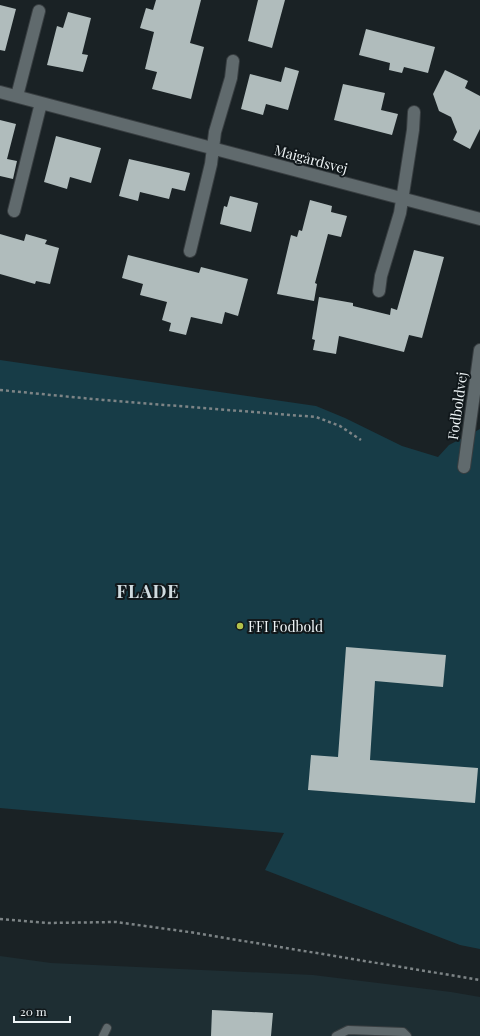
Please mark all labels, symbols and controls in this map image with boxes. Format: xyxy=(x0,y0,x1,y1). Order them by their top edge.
street label: Maigårdsvej xyxy=(272,140,350,178)
street label: Fodboldvej xyxy=(443,371,471,441)
district label: FLADE xyxy=(116,579,180,603)
place label: FFI Fodbold xyxy=(248,617,323,636)
marker: FFI Fodbold xyxy=(235,621,245,631)
scale bar xyxy=(14,998,70,1024)
text: 20 m xyxy=(20,1003,47,1019)

